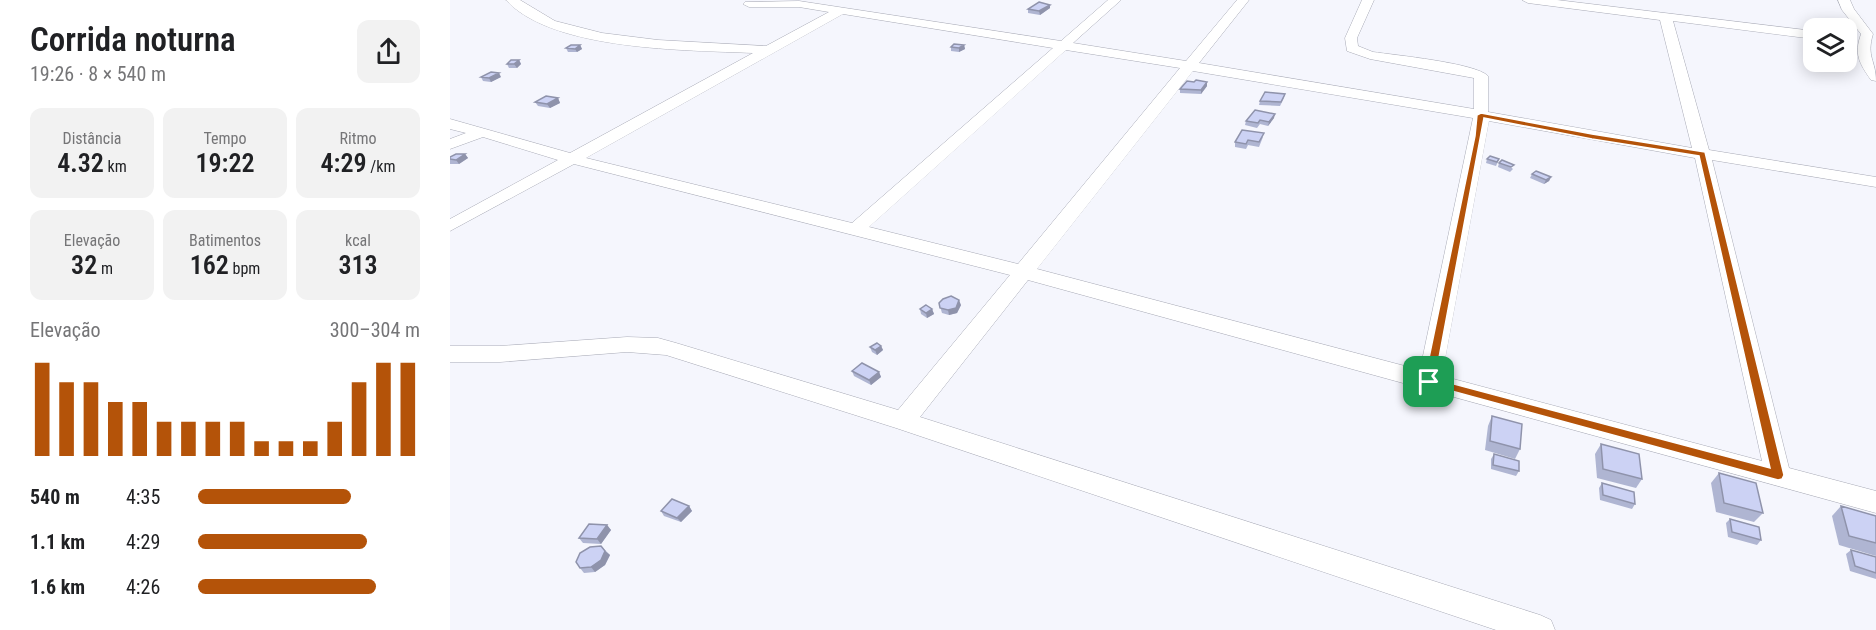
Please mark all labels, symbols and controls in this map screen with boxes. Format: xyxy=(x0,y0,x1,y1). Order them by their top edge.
map controls xyxy=(1803,18,1857,72)
button: layers xyxy=(1803,18,1857,72)
text: Corrida noturna xyxy=(30,20,236,59)
button: share xyxy=(357,20,420,83)
text: 19:26 · 8 × 540 m xyxy=(30,62,166,86)
text: Distância xyxy=(63,129,121,148)
text: Tempo xyxy=(203,129,247,148)
text: Ritmo xyxy=(340,129,376,148)
text: 4.32 xyxy=(57,148,104,178)
text: 19:22 xyxy=(195,148,255,178)
text: 4:29 xyxy=(321,148,367,178)
text: km xyxy=(104,157,127,176)
text: /km xyxy=(367,157,395,176)
text: Elevação xyxy=(64,231,120,250)
text: Batimentos xyxy=(189,231,261,250)
text: kcal xyxy=(345,231,371,250)
text: 32 xyxy=(71,250,97,280)
text: 162 xyxy=(190,250,229,280)
text: 313 xyxy=(338,250,378,280)
text: m xyxy=(97,259,113,278)
text: bpm xyxy=(229,259,260,278)
text: Elevação xyxy=(30,318,101,342)
text: 300–304 m xyxy=(330,318,420,342)
pin xyxy=(1403,356,1454,407)
icon: arrive xyxy=(1412,365,1445,398)
text: 540 m xyxy=(30,485,80,509)
text: 4:35 xyxy=(126,485,160,509)
text: 1.1 km xyxy=(30,530,85,554)
text: 4:29 xyxy=(126,530,160,554)
text: 1.6 km xyxy=(30,575,85,599)
text: 4:26 xyxy=(126,575,160,599)

